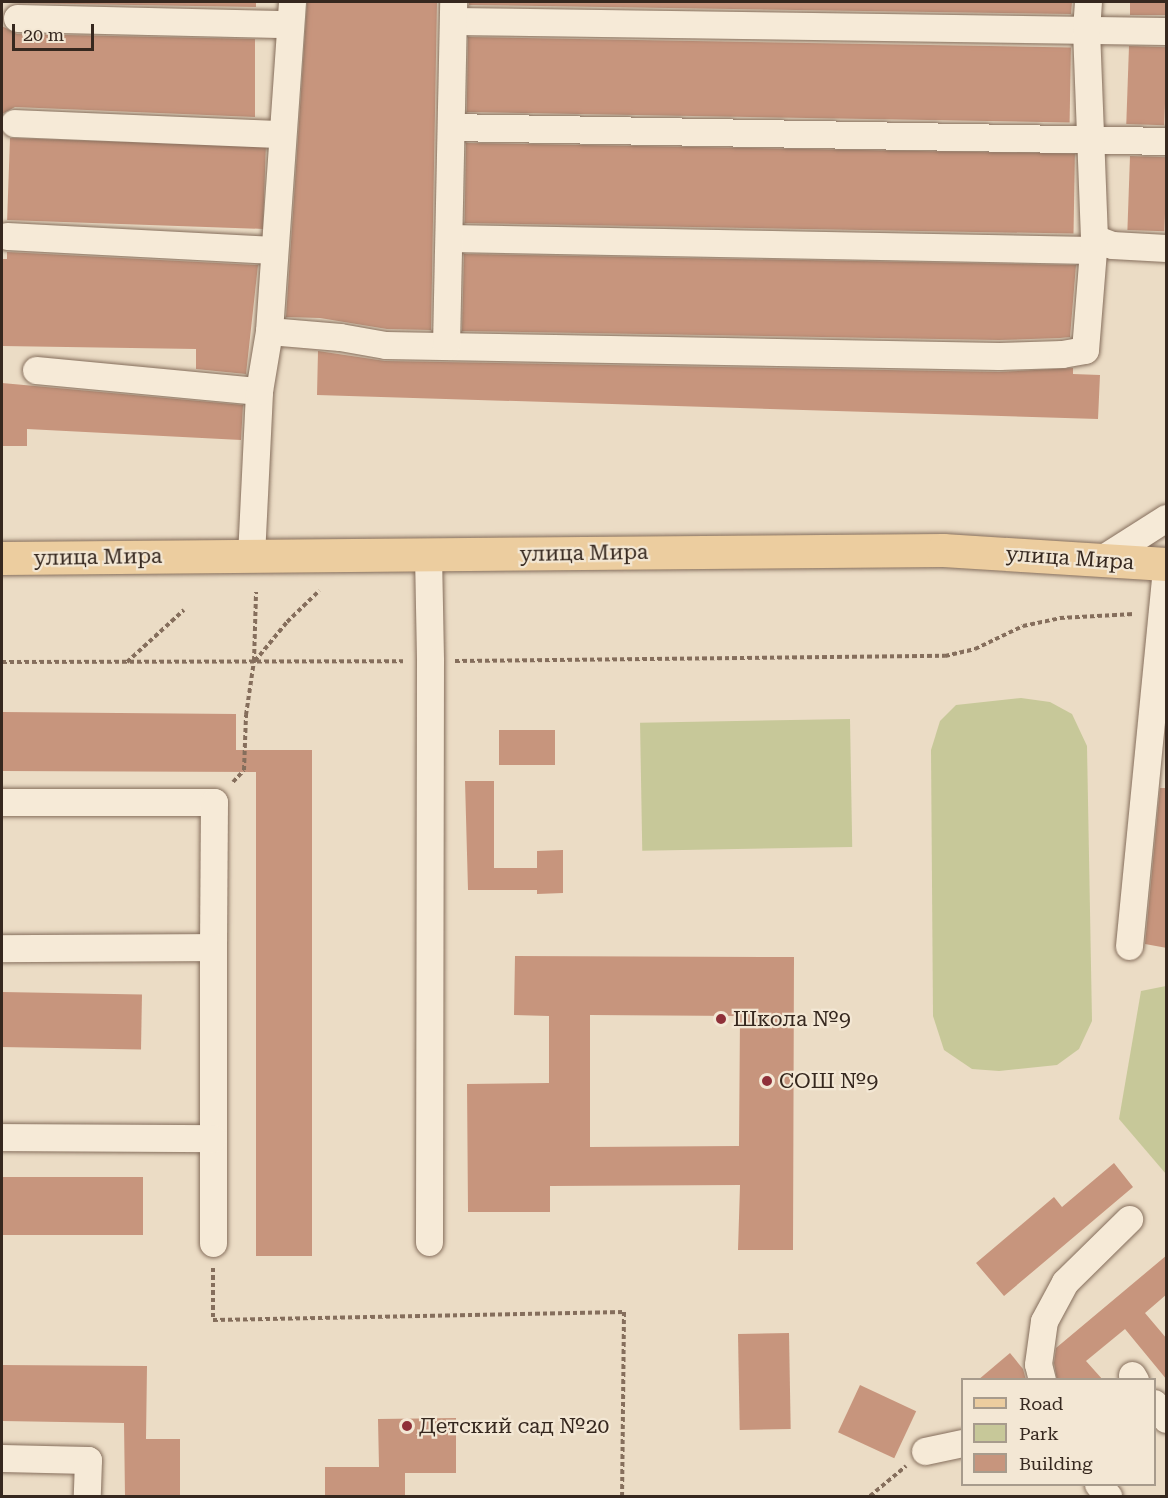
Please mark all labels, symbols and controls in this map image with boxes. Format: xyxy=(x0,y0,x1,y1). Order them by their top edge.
scale bar xyxy=(15,12,98,50)
text: 20 m xyxy=(23,24,64,45)
street label: улица Мира xyxy=(520,539,648,567)
street label: улица Мира xyxy=(1005,541,1135,575)
street label: улица Мира xyxy=(34,543,162,571)
place label: Школа №9 xyxy=(733,1006,851,1032)
marker: Школа №9 xyxy=(714,1012,728,1026)
place label: СОШ №9 xyxy=(779,1068,878,1094)
marker: СОШ №9 xyxy=(760,1074,774,1088)
legend xyxy=(961,1378,1156,1486)
text: Road xyxy=(1019,1393,1063,1414)
place label: Детский сад №20 xyxy=(419,1413,609,1439)
marker: Детский сад №20 xyxy=(400,1419,414,1433)
text: Park xyxy=(1019,1423,1059,1444)
text: Building xyxy=(1019,1453,1093,1474)

